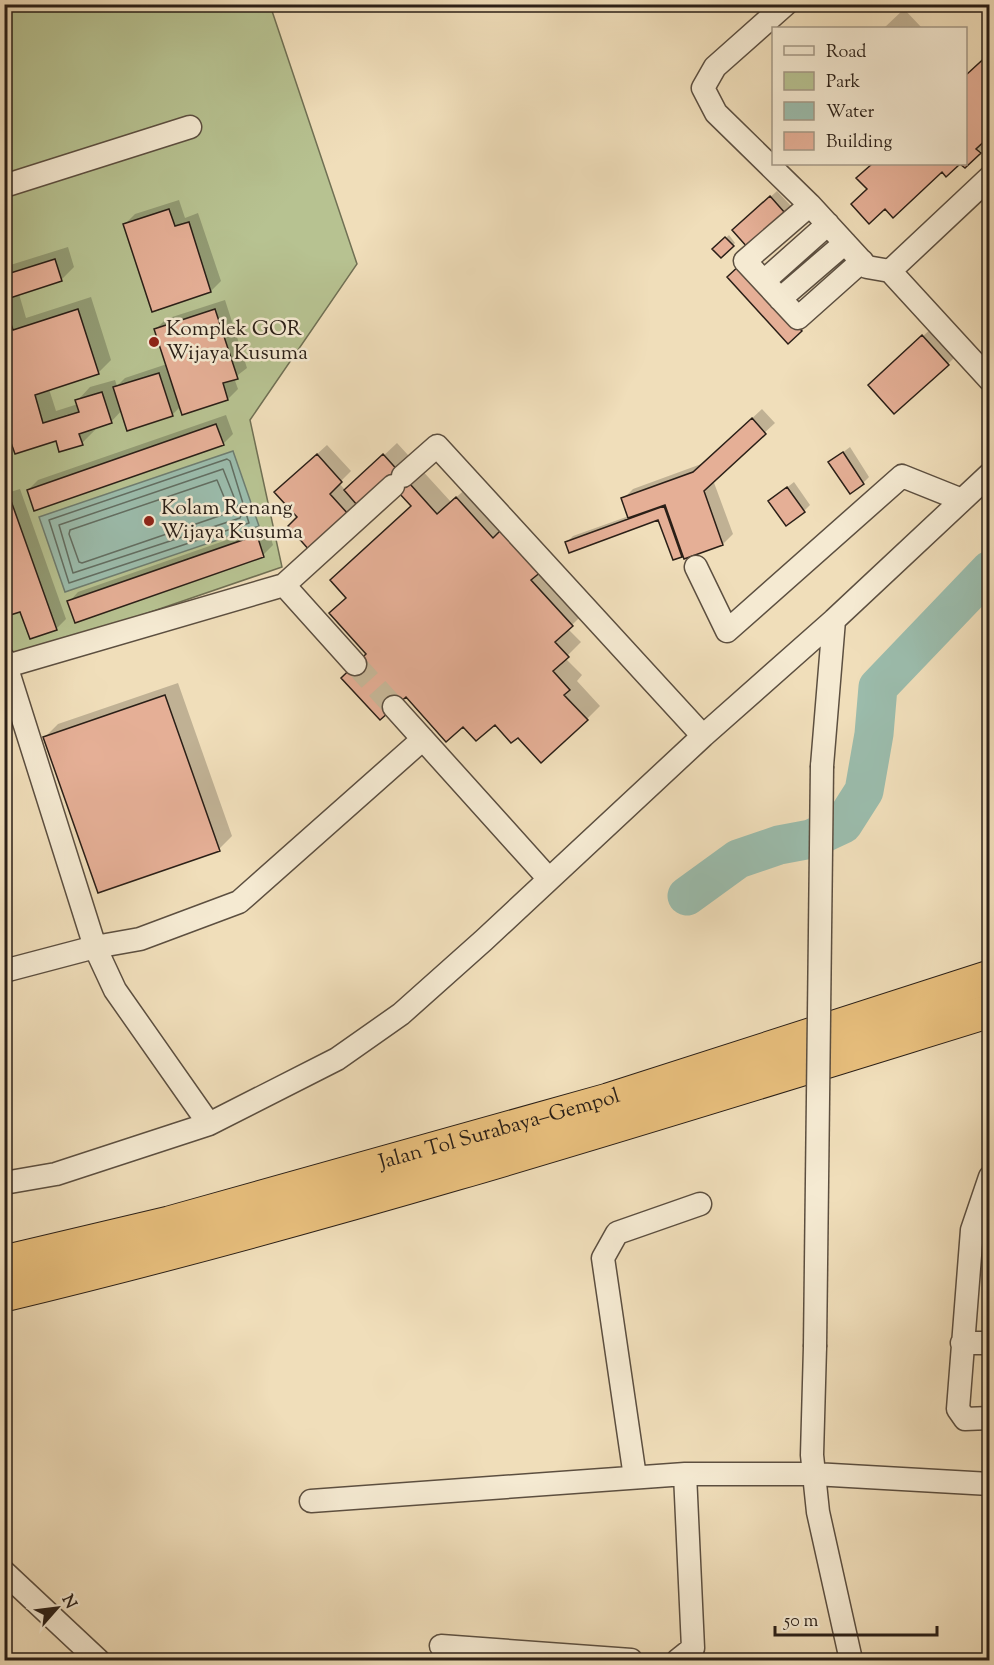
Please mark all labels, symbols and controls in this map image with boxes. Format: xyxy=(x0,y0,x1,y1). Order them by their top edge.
legend xyxy=(772,27,967,165)
text: Road xyxy=(826,40,866,66)
text: Park xyxy=(826,70,861,96)
text: Water xyxy=(826,100,875,126)
text: Building xyxy=(826,130,892,156)
place label: Komplek GOR Wijaya Kusuma xyxy=(166,315,308,369)
marker: Komplek GOR Wijaya Kusuma xyxy=(147,335,161,349)
place label: Kolam Renang Wijaya Kusuma xyxy=(161,494,303,548)
marker: Kolam Renang Wijaya Kusuma xyxy=(142,514,156,528)
street label: Jalan Tol Surabaya–Gempol xyxy=(375,1082,624,1179)
north arrow xyxy=(27,1578,87,1638)
text: N xyxy=(55,1591,81,1613)
scale bar xyxy=(775,1599,937,1637)
text: 50 m xyxy=(783,1609,819,1635)

